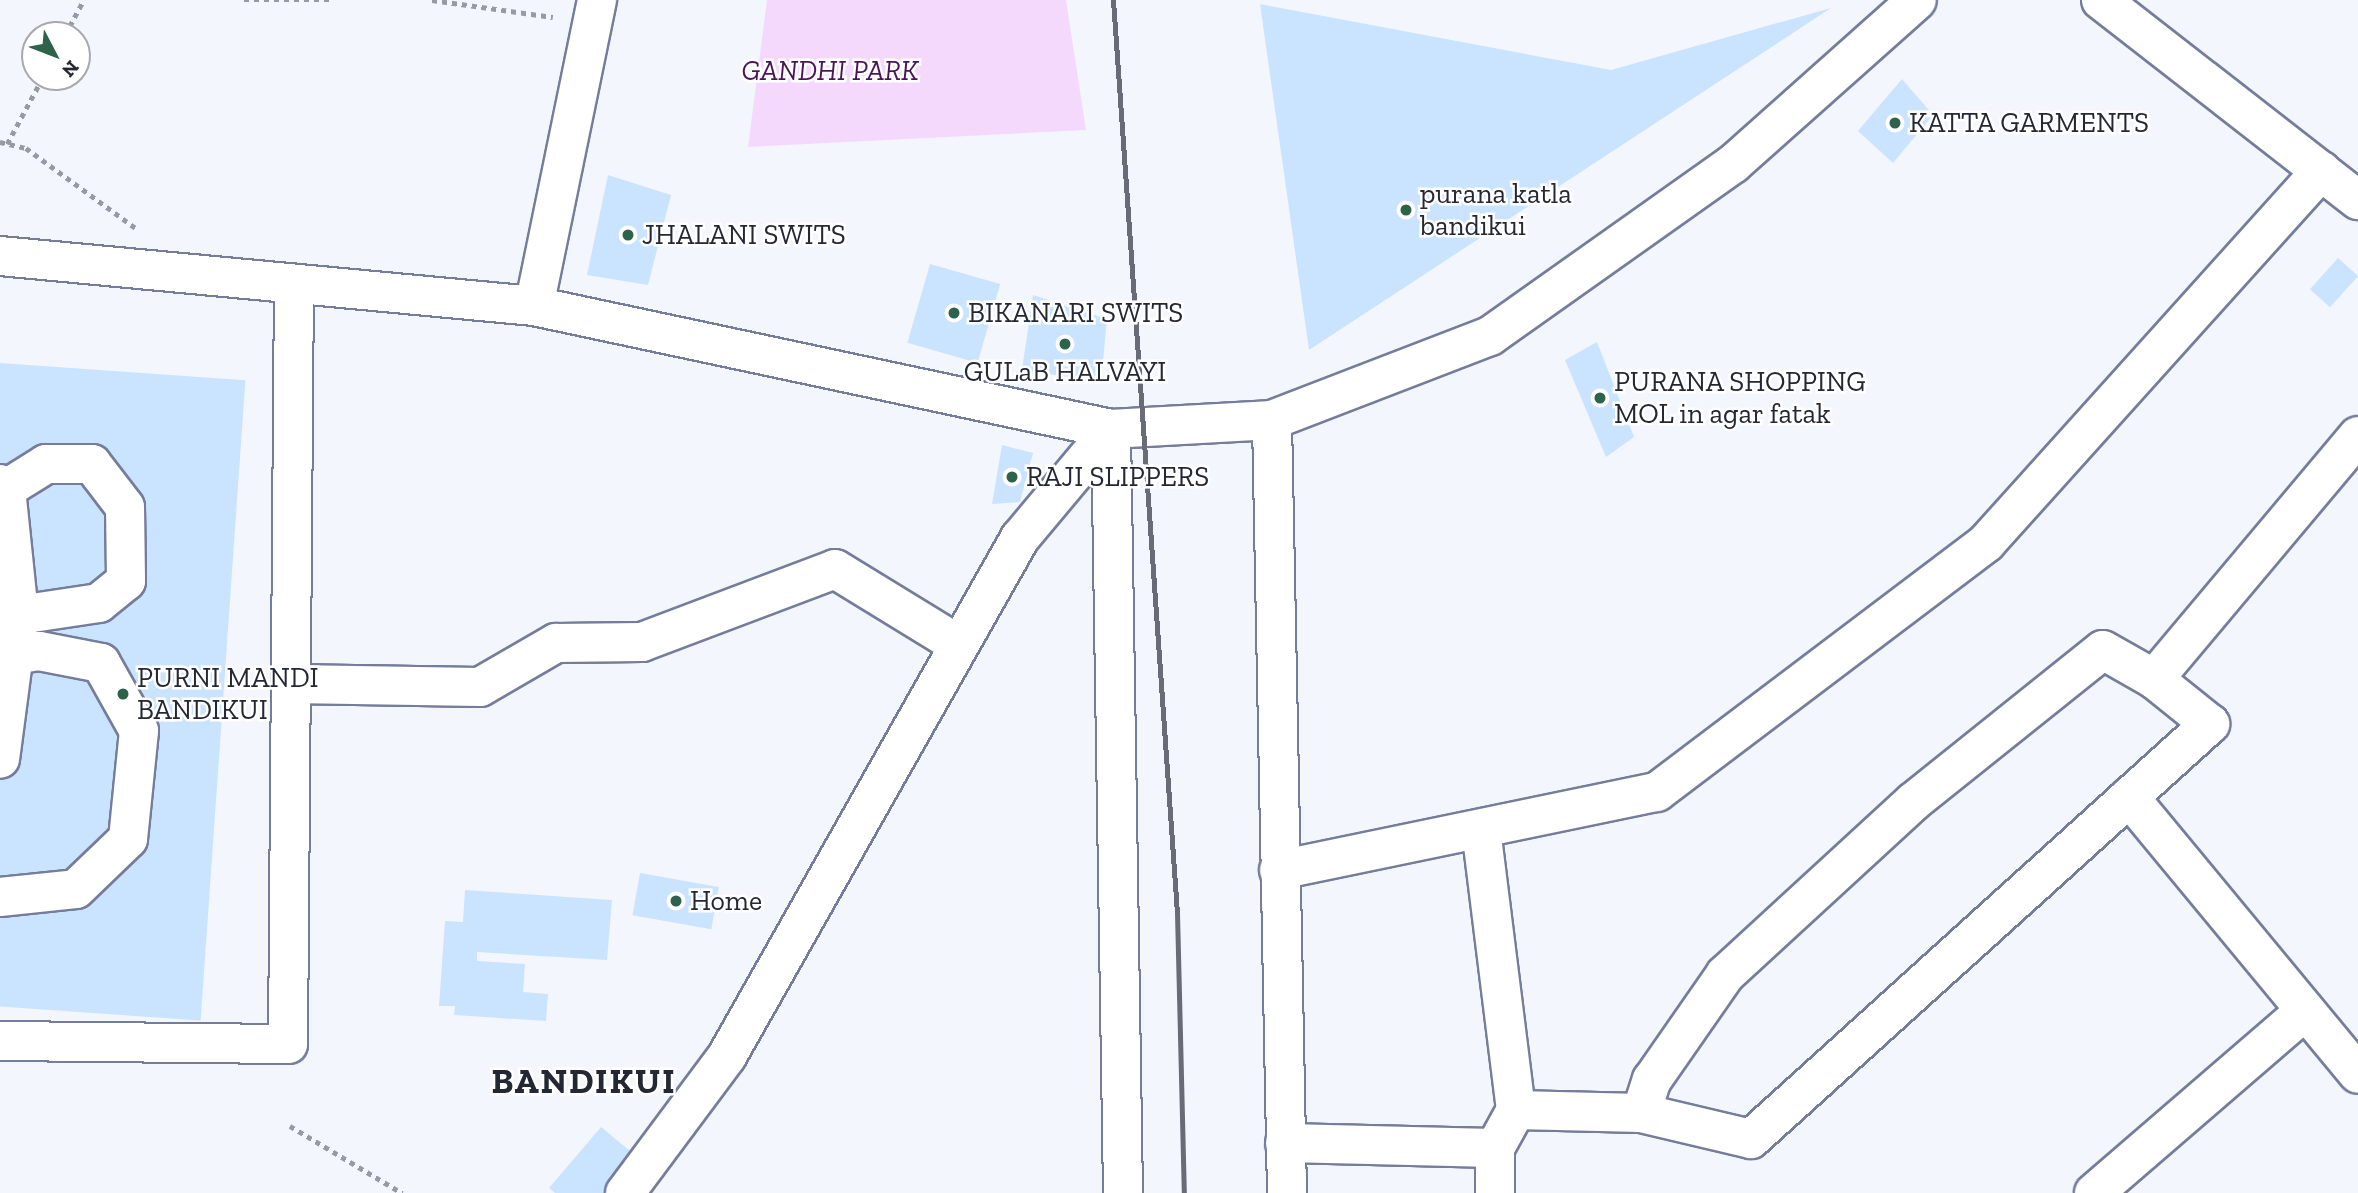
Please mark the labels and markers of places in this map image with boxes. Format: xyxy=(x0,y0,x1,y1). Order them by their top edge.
place label: KATTA GARMENTS xyxy=(1909,106,2150,140)
marker: KATTA GARMENTS xyxy=(1887,115,1903,131)
place label: purana katla bandikui xyxy=(1420,177,1572,243)
marker: purana katla bandikui xyxy=(1398,202,1414,218)
place label: JHALANI SWITS xyxy=(642,218,846,252)
marker: JHALANI SWITS xyxy=(620,227,636,243)
place label: BIKANARI SWITS xyxy=(968,296,1183,330)
marker: BIKANARI SWITS xyxy=(946,305,962,321)
marker: GULaB HALVAYI xyxy=(1057,336,1073,352)
place label: GULaB HALVAYI xyxy=(964,355,1166,389)
place label: PURANA SHOPPING MOL in agar fatak xyxy=(1614,365,1866,431)
marker: PURANA SHOPPING MOL in agar fatak xyxy=(1592,390,1608,406)
place label: RAJI SLIPPERS xyxy=(1026,460,1209,494)
marker: RAJI SLIPPERS xyxy=(1004,469,1020,485)
place label: PURNI MANDI BANDIKUI xyxy=(137,661,318,727)
marker: PURNI MANDI BANDIKUI xyxy=(115,686,131,702)
place label: Home xyxy=(690,884,762,918)
marker: Home xyxy=(668,893,684,909)

